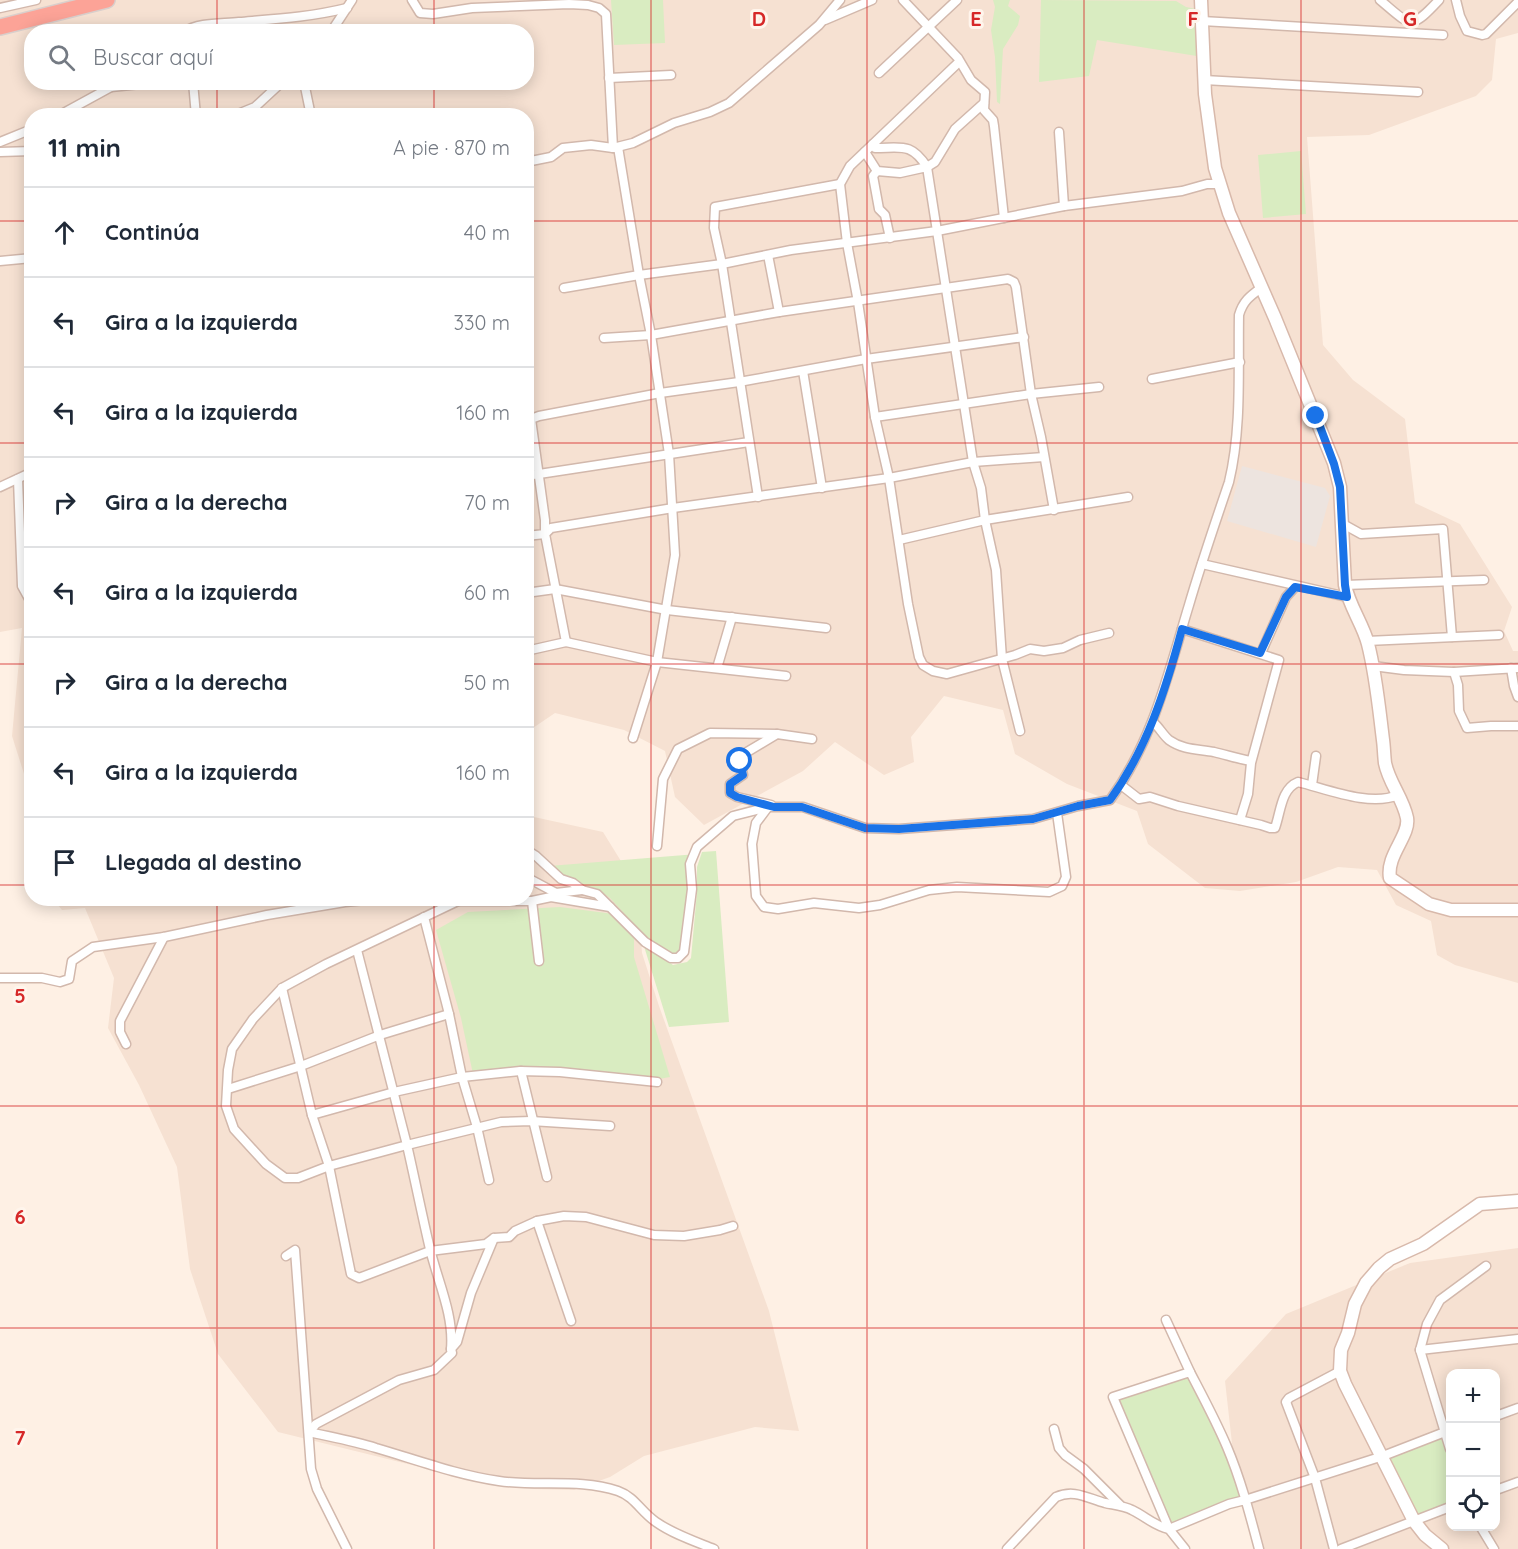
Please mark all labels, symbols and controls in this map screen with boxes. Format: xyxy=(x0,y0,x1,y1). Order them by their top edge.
text: D xyxy=(752,6,766,31)
text: E xyxy=(970,6,982,31)
text: F xyxy=(1187,6,1199,31)
text: G xyxy=(1403,6,1417,31)
search box xyxy=(24,24,534,90)
icon: search xyxy=(45,41,78,74)
text: Buscar aquí xyxy=(93,43,213,71)
text: 11 min xyxy=(48,131,121,164)
text: A pie · 870 m xyxy=(393,135,510,160)
icon: ahead xyxy=(48,216,81,249)
text: Continúa xyxy=(105,218,200,246)
text: 40 m xyxy=(464,220,510,245)
icon: left xyxy=(48,306,81,339)
text: Gira a la izquierda xyxy=(105,308,298,336)
text: 330 m xyxy=(453,310,510,335)
icon: left xyxy=(48,396,81,429)
text: Gira a la izquierda xyxy=(105,398,298,426)
text: 160 m xyxy=(456,400,510,425)
route end xyxy=(1302,402,1328,428)
icon: right xyxy=(48,486,81,519)
text: Gira a la derecha xyxy=(105,488,288,516)
text: 70 m xyxy=(464,490,510,515)
icon: left xyxy=(48,576,81,609)
text: Gira a la izquierda xyxy=(105,578,298,606)
text: 60 m xyxy=(464,580,510,605)
icon: right xyxy=(48,666,81,699)
text: Gira a la derecha xyxy=(105,668,288,696)
text: 50 m xyxy=(464,670,510,695)
route start xyxy=(726,747,752,773)
icon: left xyxy=(48,756,81,789)
text: Gira a la izquierda xyxy=(105,758,298,786)
text: 160 m xyxy=(456,760,510,785)
icon: arrive xyxy=(48,846,81,879)
text: Llegada al destino xyxy=(105,848,302,876)
text: 5 xyxy=(14,983,26,1008)
text: 6 xyxy=(14,1204,26,1229)
map controls xyxy=(1446,1369,1500,1531)
button: + xyxy=(1446,1369,1500,1423)
button: − xyxy=(1446,1423,1500,1477)
text: 7 xyxy=(15,1425,26,1450)
button: locate xyxy=(1446,1477,1500,1531)

